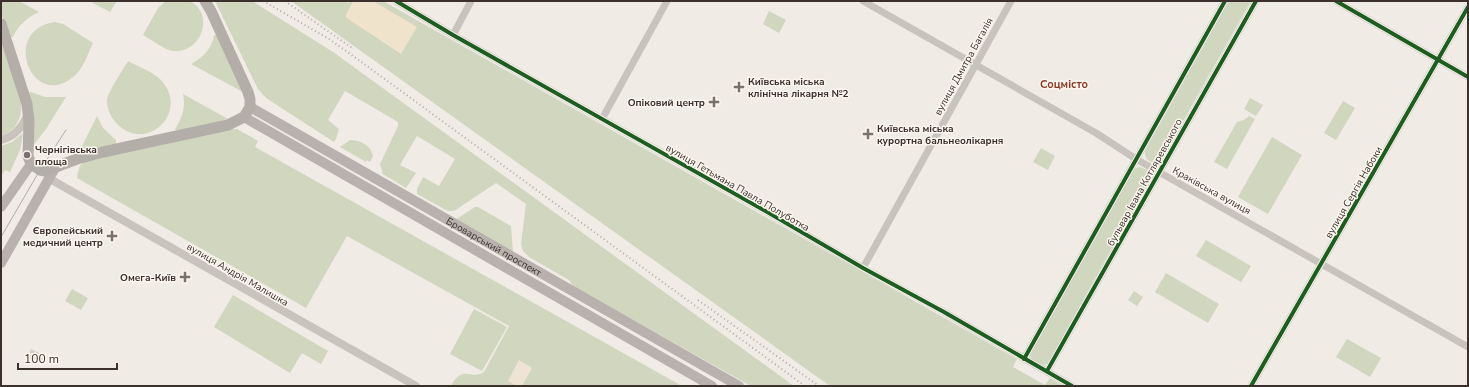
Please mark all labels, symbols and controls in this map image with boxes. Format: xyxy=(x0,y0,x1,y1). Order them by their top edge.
street label: вулиця Дмитра Багалія xyxy=(931,15,997,118)
place label: Київська міська клінічна лікарня №2 xyxy=(748,75,849,101)
district label: Соцмісто xyxy=(1040,77,1088,92)
marker: Київська міська клінічна лікарня №2 xyxy=(733,81,745,93)
place label: Опіковий центр xyxy=(628,96,705,110)
marker: Опіковий центр xyxy=(708,96,720,108)
street label: бульвар Івана Котляревського xyxy=(1104,116,1186,249)
place label: Київська міська курортна бальнеолікарня xyxy=(877,122,1003,148)
marker: Київська міська курортна бальнеолікарня xyxy=(862,128,874,140)
street label: вулиця Гетьмана Павла Полуботка xyxy=(663,141,812,235)
place label: Чернігівська площа xyxy=(35,143,97,169)
street label: вулиця Сергія Набоки xyxy=(1322,144,1386,241)
marker: Чернігівська площа xyxy=(22,150,32,160)
street label: Краківська вулиця xyxy=(1170,164,1253,218)
street label: Броварський проспект xyxy=(443,214,544,280)
place label: Європейський медичний центр xyxy=(23,224,103,250)
marker: Європейський медичний центр xyxy=(106,230,118,242)
street label: вулиця Андрія Малишка xyxy=(184,240,291,310)
place label: Омега-Київ xyxy=(120,271,176,285)
marker: Омега-Київ xyxy=(179,271,191,283)
scale bar xyxy=(18,345,117,371)
text: 100 m xyxy=(24,351,59,367)

